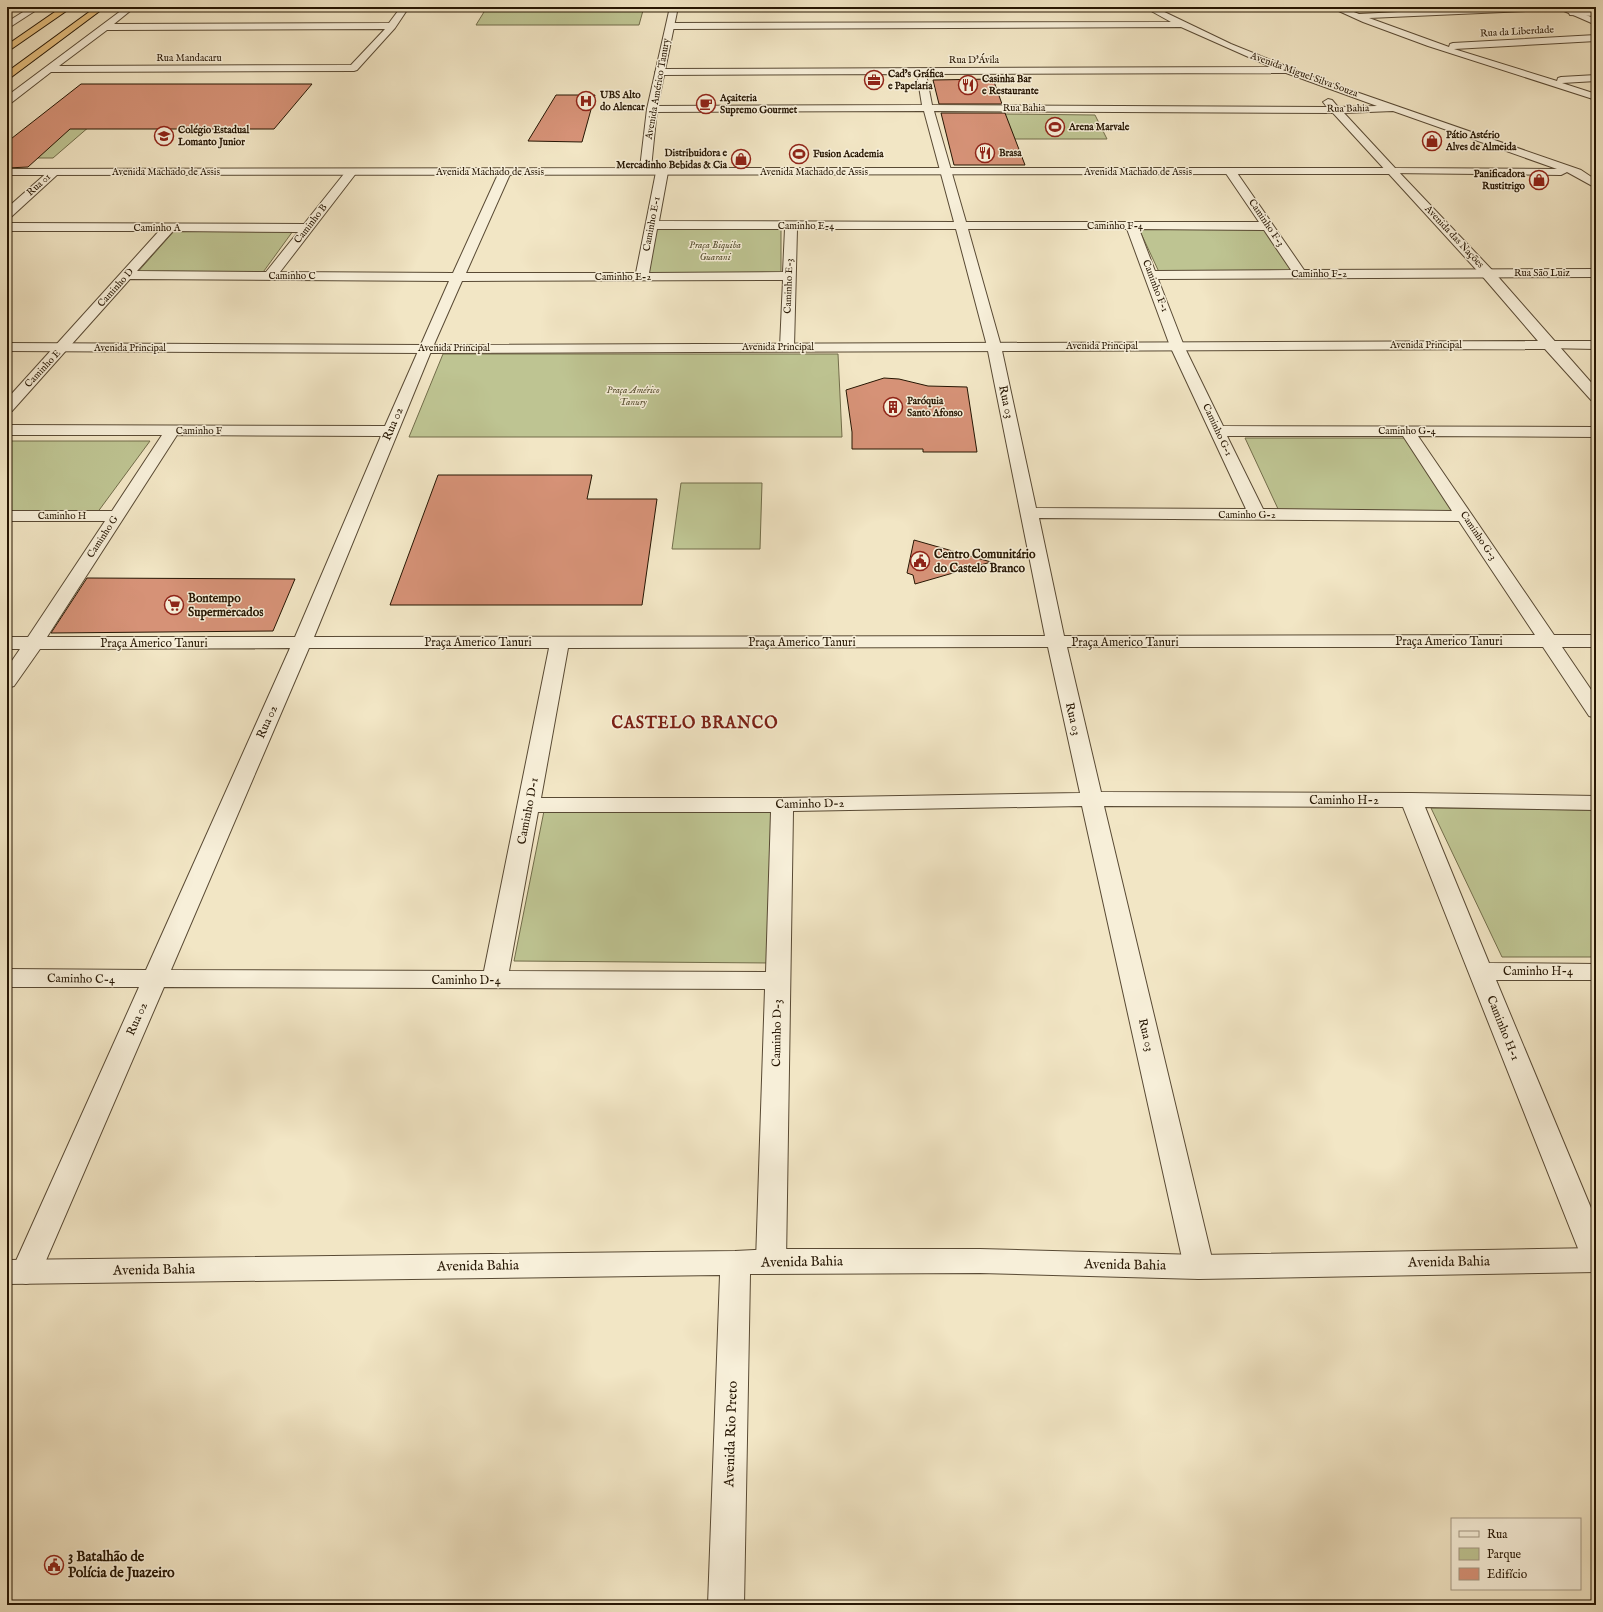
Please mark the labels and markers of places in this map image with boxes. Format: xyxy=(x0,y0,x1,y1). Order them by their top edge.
place label: Cad's Gráfica e Papelaria xyxy=(888,68,944,93)
office icon: Cad's Gráfica e Papelaria xyxy=(863,69,885,91)
place label: Casinha Bar e Restaurante xyxy=(982,73,1039,98)
restaurant icon: Casinha Bar e Restaurante xyxy=(957,74,979,96)
place label: UBS Alto do Alencar xyxy=(599,89,645,114)
hospital icon: UBS Alto do Alencar xyxy=(575,90,597,112)
place label: Açaiteria Supremo Gourmet xyxy=(719,92,798,117)
cafe icon: Açaiteria Supremo Gourmet xyxy=(695,93,717,115)
sports icon: Arena Marvale xyxy=(1044,116,1066,138)
place label: Arena Marvale xyxy=(1068,121,1130,134)
place label: Colégio Estadual Lomanto Junior xyxy=(177,124,249,149)
school or university icon: Colégio Estadual Lomanto Junior xyxy=(153,125,175,147)
place label: Pátio Astério Alves de Almeida xyxy=(1445,129,1517,154)
shop icon: Pátio Astério Alves de Almeida xyxy=(1421,130,1443,152)
restaurant icon: Brasa xyxy=(974,142,996,164)
sports icon: Fusion Academia xyxy=(788,143,810,165)
place label: Distribuidora e Mercadinho Bebidas & Cia xyxy=(616,147,728,172)
place label: Brasa xyxy=(999,147,1022,160)
shop icon: Distribuidora e Mercadinho Bebidas & Cia xyxy=(730,148,752,170)
place label: Fusion Academia xyxy=(812,148,884,161)
place label: Panificadora Rustitrigo xyxy=(1474,168,1526,193)
shop icon: Panificadora Rustitrigo xyxy=(1528,169,1550,191)
place label: Paróquia Santo Afonso xyxy=(907,395,963,420)
building icon: Paróquia Santo Afonso xyxy=(882,396,904,418)
place label: Centro Comunitário do Castelo Branco xyxy=(934,547,1036,576)
public building icon: Centro Comunitário do Castelo Branco xyxy=(909,550,931,572)
place label: Bontempo Supermercados xyxy=(188,591,264,621)
supermarket icon: Bontempo Supermercados xyxy=(163,594,185,616)
place label: 3 Batalhão de Polícia de Juazeiro xyxy=(68,1548,175,1582)
public building icon: 3 Batalhão de Polícia de Juazeiro xyxy=(43,1554,65,1576)

